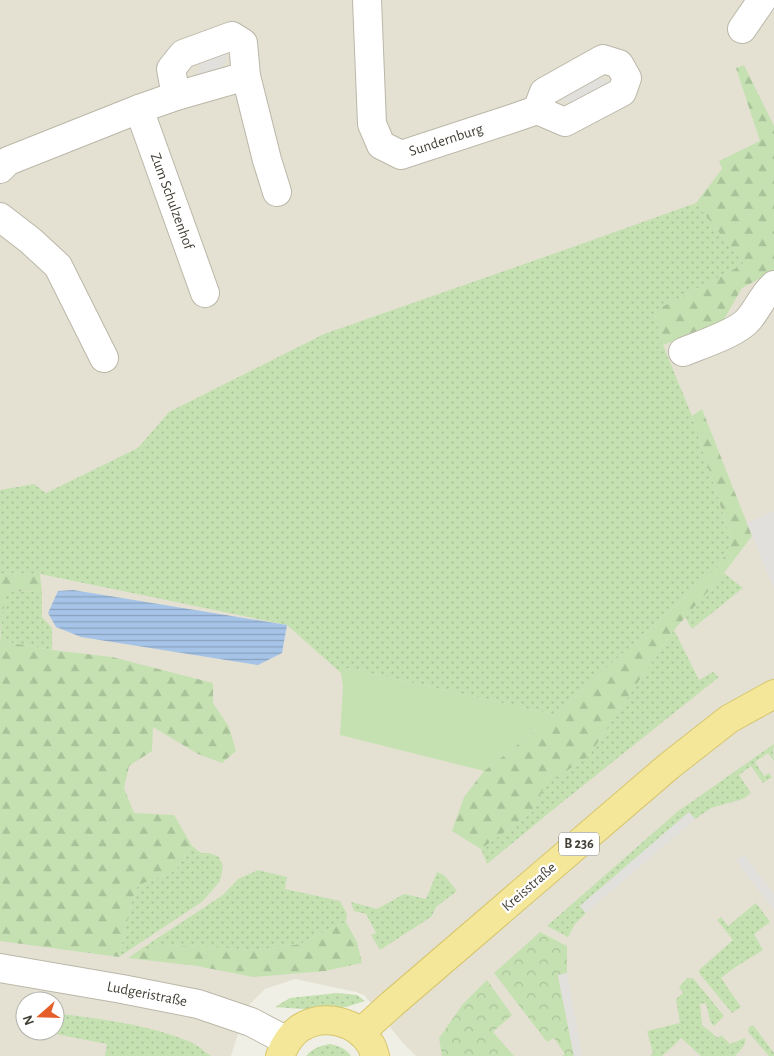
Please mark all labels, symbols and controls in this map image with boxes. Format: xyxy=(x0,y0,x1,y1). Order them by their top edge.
street label: Sundernburg xyxy=(407,121,486,159)
street label: Zum Schulzenhof xyxy=(148,151,197,253)
road number: B 236 xyxy=(559,832,599,856)
street label: Kreisstraße xyxy=(499,860,559,914)
street label: Ludgeristraße xyxy=(106,979,189,1009)
north arrow xyxy=(15,991,65,1041)
text: N xyxy=(20,1013,37,1027)

